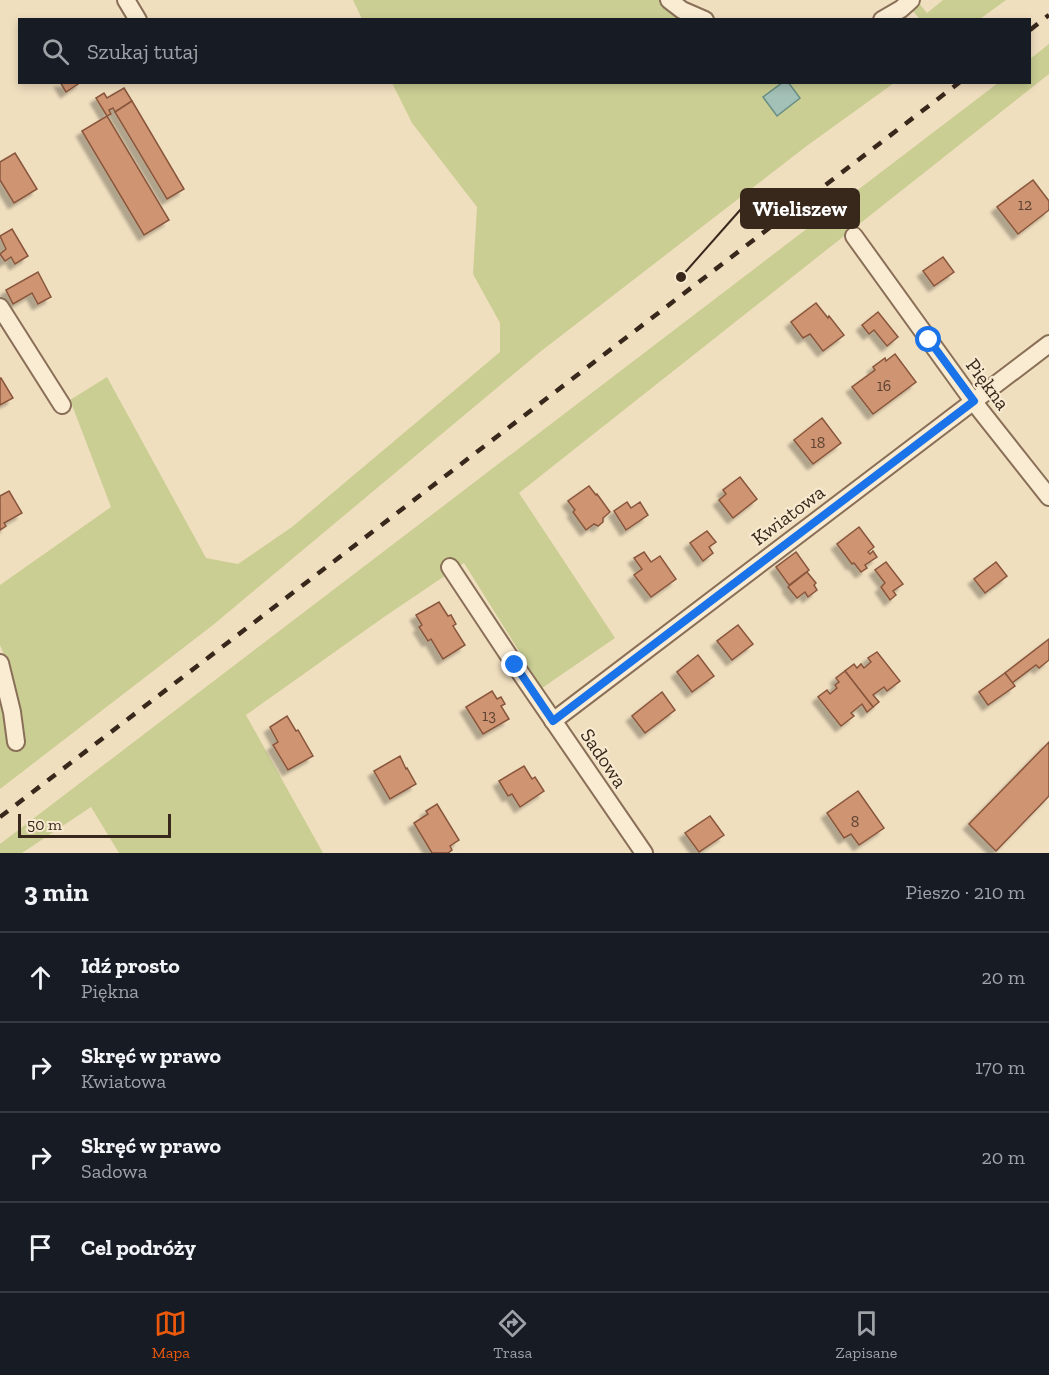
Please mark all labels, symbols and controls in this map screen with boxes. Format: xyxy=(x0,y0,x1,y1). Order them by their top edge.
search box xyxy=(18,18,1031,84)
icon: search xyxy=(39,35,72,68)
text: Szukaj tutaj xyxy=(87,38,199,65)
callout: Wieliszew xyxy=(741,189,859,228)
house number: 12 xyxy=(1018,195,1032,214)
text: Wieliszew xyxy=(753,196,847,221)
route start xyxy=(915,326,941,352)
street label: Piękna xyxy=(961,354,1015,415)
house number: 16 xyxy=(877,376,891,395)
house number: 18 xyxy=(811,433,825,452)
street label: Kwiatowa xyxy=(747,480,829,550)
route end xyxy=(501,651,527,677)
house number: 13 xyxy=(482,706,496,725)
street label: Sadowa xyxy=(576,724,633,792)
scale bar xyxy=(18,811,171,838)
house number: 8 xyxy=(851,812,859,831)
text: 50 m xyxy=(27,815,62,834)
text: 3 min xyxy=(24,876,89,908)
text: Pieszo · 210 m xyxy=(905,880,1025,904)
text: Idź prosto xyxy=(81,952,180,979)
icon: ahead xyxy=(24,961,57,994)
text: 20 m xyxy=(981,965,1025,989)
text: Piękna xyxy=(81,979,139,1003)
text: Skręć w prawo xyxy=(81,1042,221,1069)
icon: right xyxy=(24,1051,57,1084)
text: 170 m xyxy=(975,1055,1025,1079)
text: Kwiatowa xyxy=(81,1069,166,1093)
text: Skręć w prawo xyxy=(81,1132,221,1159)
icon: right xyxy=(24,1141,57,1174)
text: 20 m xyxy=(981,1145,1025,1169)
text: Sadowa xyxy=(81,1159,147,1183)
icon: arrive xyxy=(24,1231,57,1264)
text: Cel podróży xyxy=(81,1234,196,1261)
tab: Mapa xyxy=(152,1307,190,1362)
tab: Trasa xyxy=(493,1307,532,1362)
tab: Zapisane xyxy=(836,1307,897,1362)

